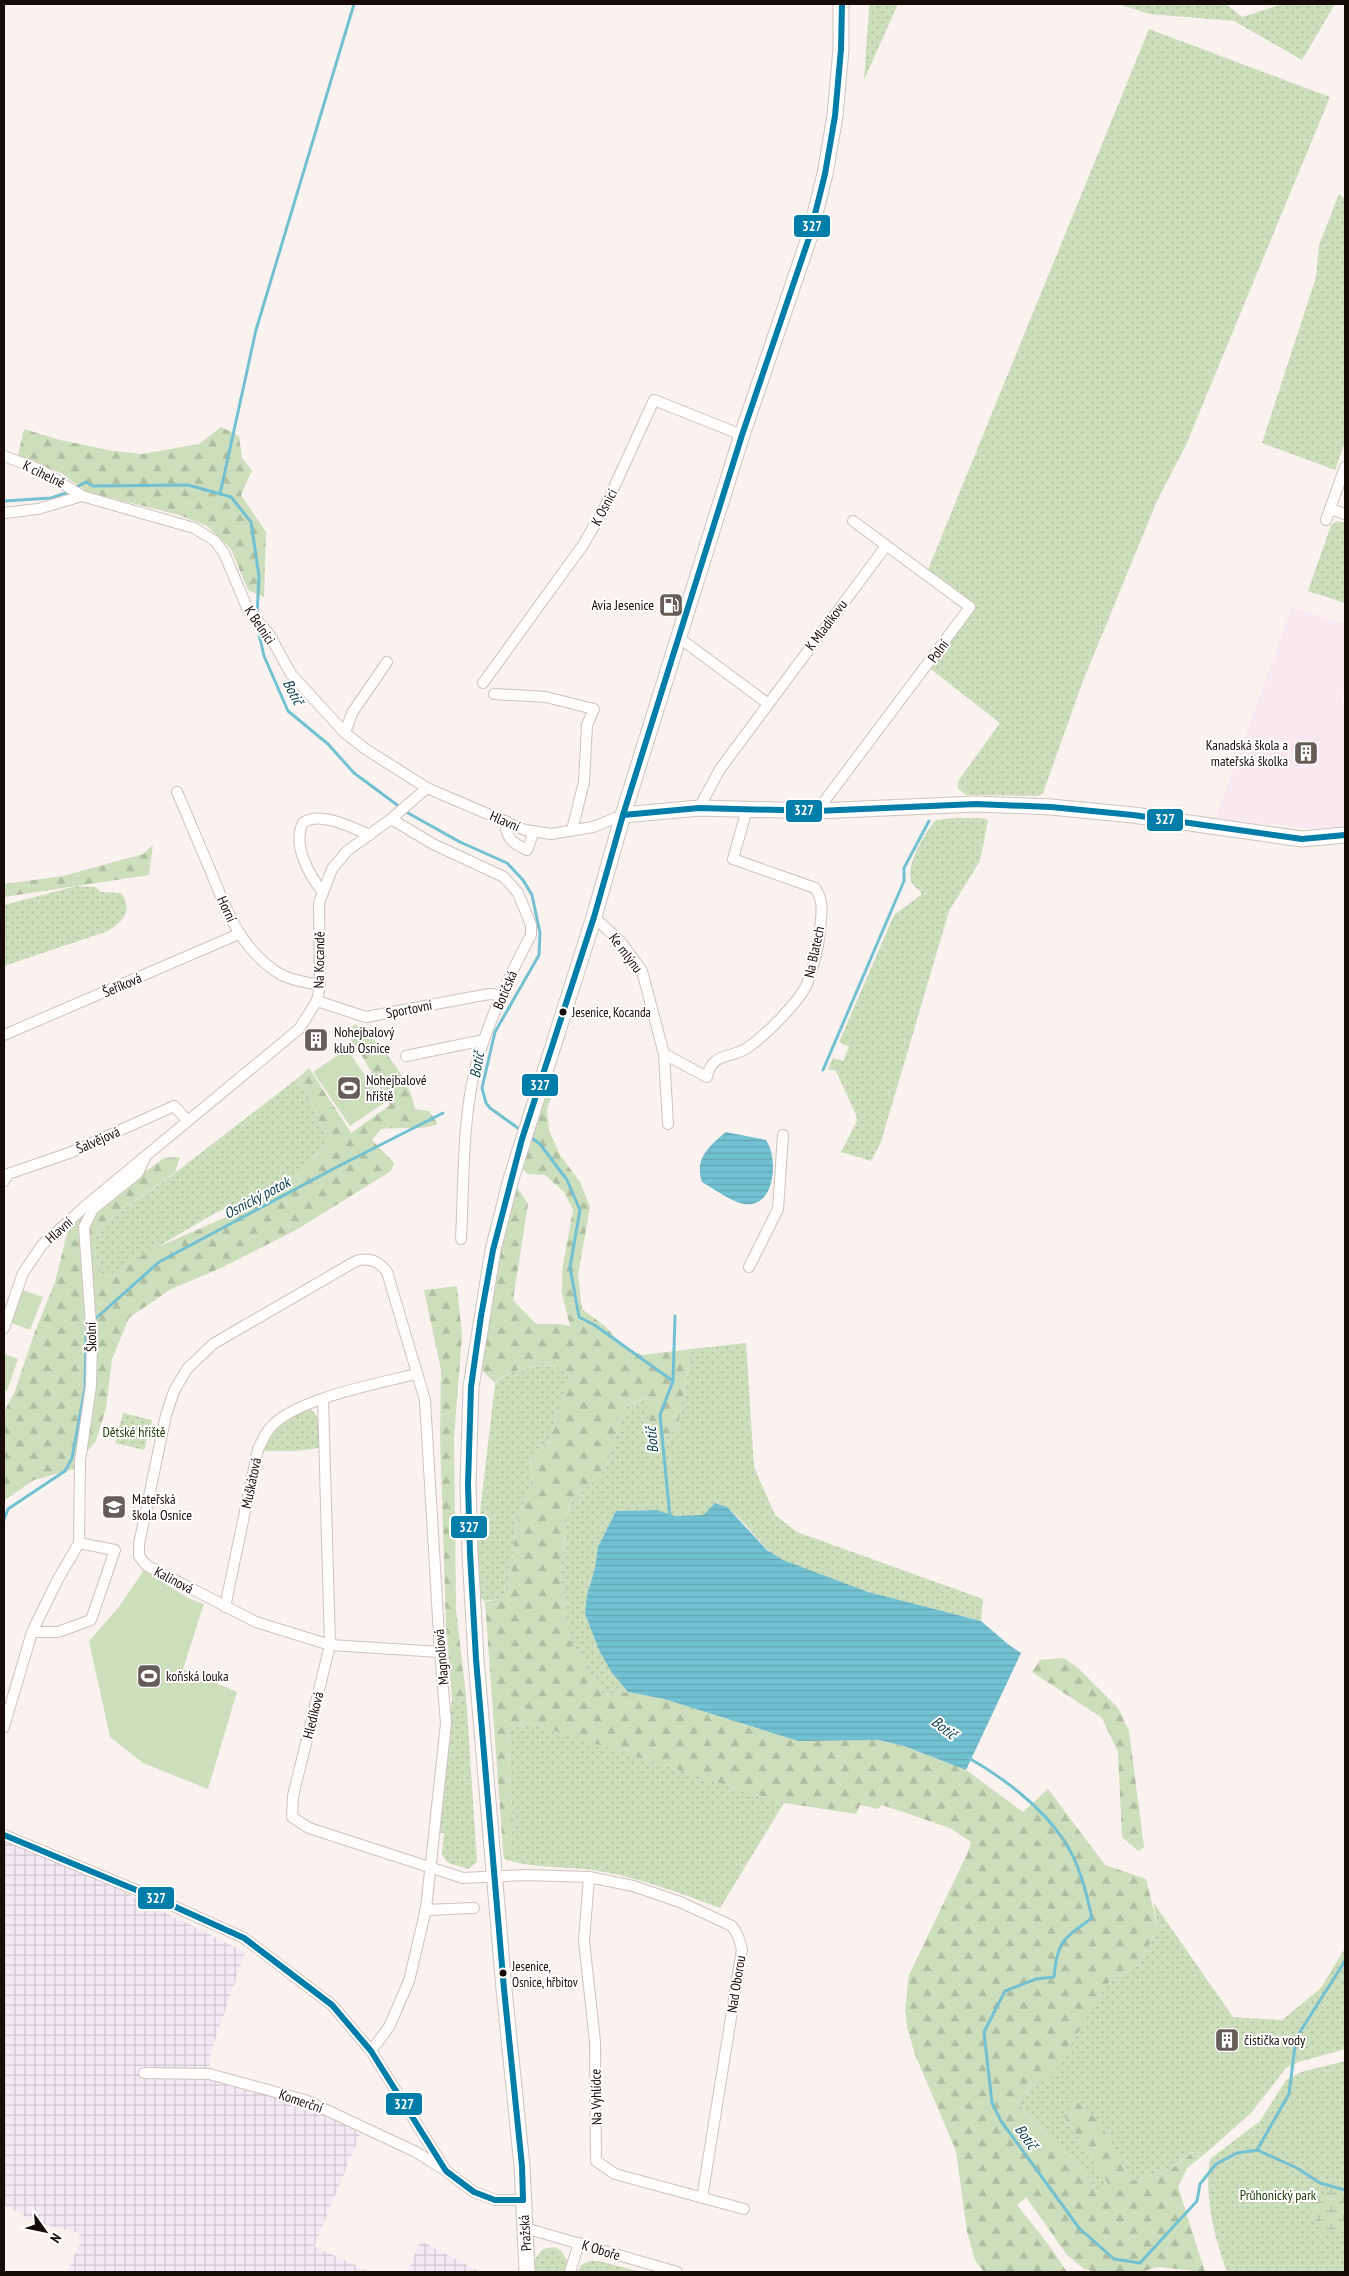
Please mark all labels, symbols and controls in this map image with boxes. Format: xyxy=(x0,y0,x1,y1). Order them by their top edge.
line badge: 327 xyxy=(793,214,831,238)
text: 327 xyxy=(802,217,822,235)
street label: K cihelně xyxy=(20,456,68,492)
street label: K Osnici xyxy=(587,485,621,529)
fuel station icon: Avia Jesenice xyxy=(658,592,684,618)
place label: Avia Jesenice xyxy=(591,596,654,614)
street label: K Mladíkovu xyxy=(801,596,851,654)
street label: K Belnici xyxy=(241,602,279,648)
street label: Polní xyxy=(923,636,953,666)
water label: Botič xyxy=(279,676,309,710)
place label: Kanadská škola a mateřská školka xyxy=(1206,736,1288,770)
building icon: Kanadská škola a mateřská školka xyxy=(1293,740,1319,766)
line badge: 327 xyxy=(785,799,823,823)
text: 327 xyxy=(794,801,814,819)
street label: Hlavní xyxy=(487,807,523,835)
line badge: 327 xyxy=(1146,808,1184,832)
text: 327 xyxy=(1155,810,1175,828)
street label: Horní xyxy=(213,893,241,925)
street label: Na Blatech xyxy=(800,925,828,979)
street label: Ke mlýnu xyxy=(605,930,647,976)
street label: Na Kocandě xyxy=(310,931,329,989)
street label: Botičská xyxy=(489,968,521,1012)
street label: Šeříková xyxy=(100,969,144,1001)
street label: Sportovní xyxy=(384,996,434,1022)
place label: Jesenice, Kocanda xyxy=(571,1004,651,1021)
marker: Jesenice, Kocanda xyxy=(558,1007,568,1017)
place label: Nohejbalový klub Osnice xyxy=(334,1023,395,1057)
building icon: Nohejbalový klub Osnice xyxy=(303,1027,329,1053)
water label: Botič xyxy=(465,1048,489,1079)
place label: Nohejbalové hřiště xyxy=(366,1071,427,1105)
line badge: 327 xyxy=(521,1073,559,1097)
sports icon: Nohejbalové hřiště xyxy=(336,1075,362,1101)
text: 327 xyxy=(530,1076,550,1094)
street label: Šalvějová xyxy=(73,1122,123,1158)
water label: Osnický potok xyxy=(221,1171,295,1223)
street label: Hlavní xyxy=(41,1213,77,1247)
street label: Školní xyxy=(82,1322,100,1352)
park label: Dětské hřiště xyxy=(102,1423,166,1441)
water label: Botič xyxy=(640,1423,662,1454)
street label: Muškátová xyxy=(237,1456,265,1510)
place label: Mateřská škola Osnice xyxy=(132,1490,192,1524)
school or university icon: Mateřská škola Osnice xyxy=(101,1494,127,1520)
line badge: 327 xyxy=(450,1515,488,1539)
text: 327 xyxy=(459,1518,479,1536)
street label: Kalinová xyxy=(151,1562,197,1598)
street label: Magnoliová xyxy=(430,1628,452,1686)
sports icon: koňská louka xyxy=(136,1663,162,1689)
place label: koňská louka xyxy=(166,1667,229,1685)
street label: Hledíková xyxy=(298,1690,328,1740)
water label: Botič xyxy=(928,1712,963,1745)
line badge: 327 xyxy=(137,1886,175,1910)
text: 327 xyxy=(146,1889,166,1907)
street label: Nad Oborou xyxy=(723,1954,749,2014)
place label: Jesenice, Osnice, hřbitov xyxy=(511,1958,578,1991)
marker: Jesenice, Osnice, hřbitov xyxy=(498,1968,508,1978)
building icon: čistička vody xyxy=(1214,2027,1240,2053)
place label: čistička vody xyxy=(1244,2031,1306,2049)
street label: Na Vyhlídce xyxy=(587,2068,605,2125)
street label: Komerční xyxy=(277,2085,325,2117)
line badge: 327 xyxy=(385,2092,423,2116)
text: 327 xyxy=(394,2095,414,2113)
water label: Botič xyxy=(1011,2120,1043,2155)
park label: Průhonický park xyxy=(1240,2186,1317,2204)
north arrow xyxy=(20,2206,70,2256)
street label: Pražská xyxy=(515,2214,535,2252)
text: N xyxy=(46,2230,66,2246)
street label: K Oboře xyxy=(580,2236,622,2264)

